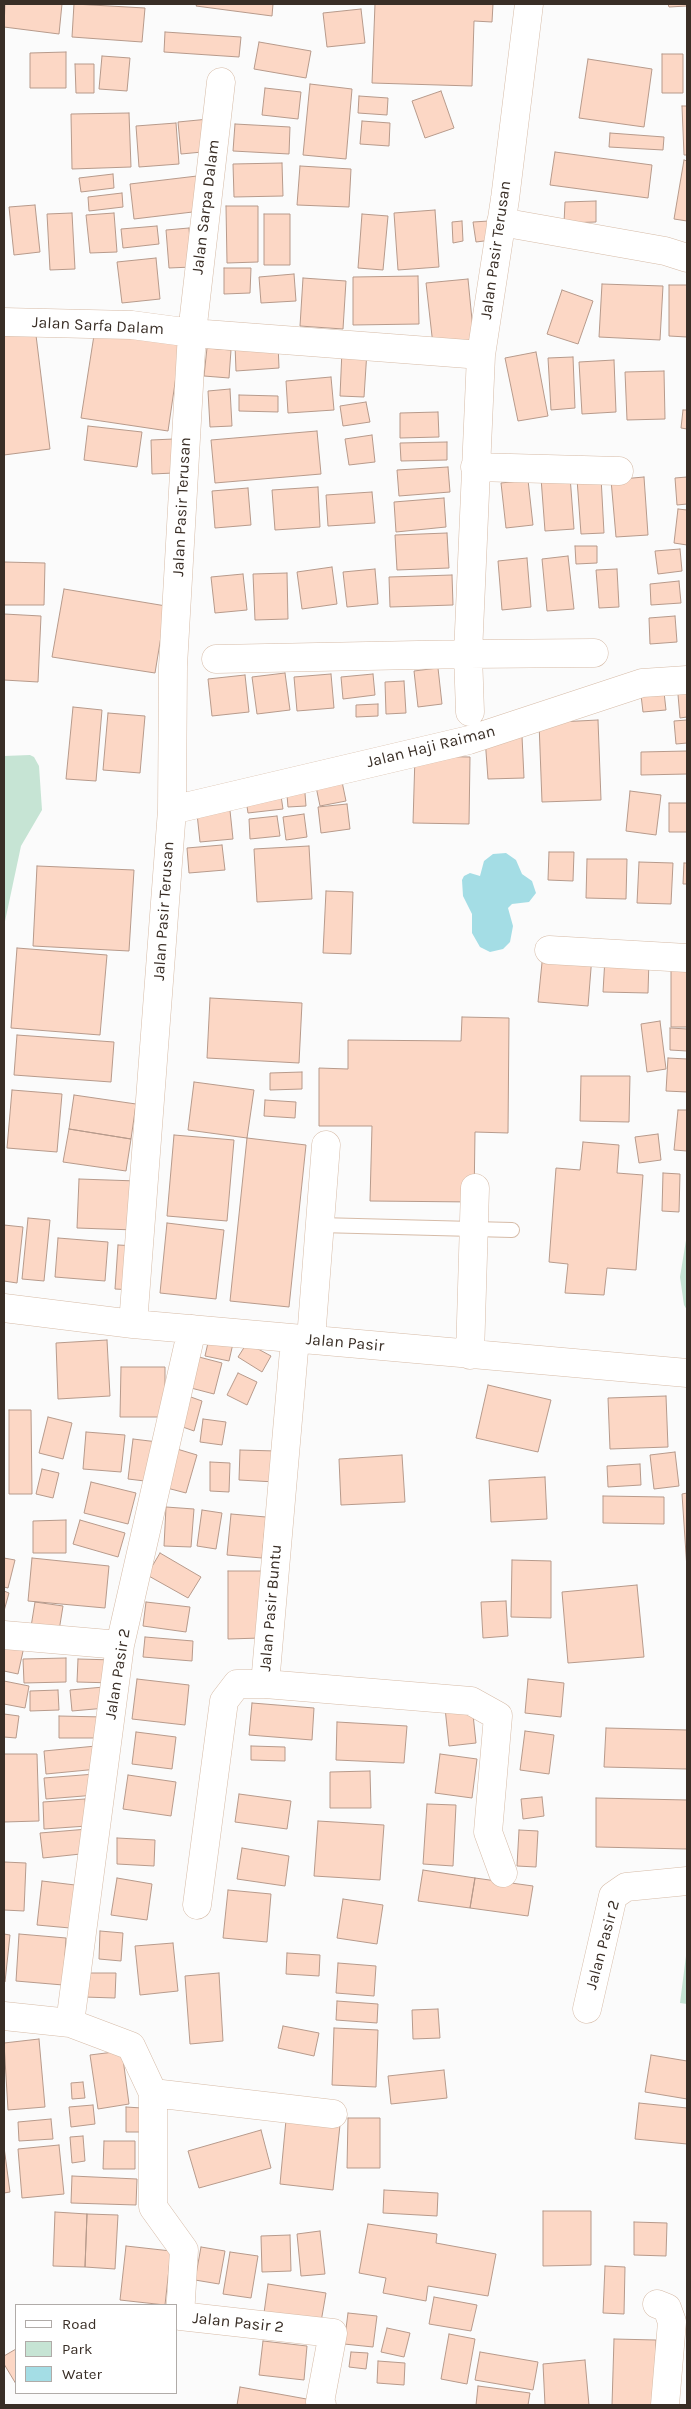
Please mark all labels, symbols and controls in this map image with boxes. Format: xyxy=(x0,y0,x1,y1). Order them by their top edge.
street label: Jalan Sarpa Dalam xyxy=(188,138,224,276)
street label: Jalan Pasir Terusan xyxy=(477,179,515,321)
street label: Jalan Sarfa Dalam xyxy=(32,313,164,339)
street label: Jalan Pasir Terusan xyxy=(169,437,195,577)
street label: Jalan Haji Raiman xyxy=(365,722,497,772)
street label: Jalan Pasir Terusan xyxy=(150,841,178,981)
street label: Jalan Pasir xyxy=(305,1330,385,1356)
street label: Jalan Pasir Buntu xyxy=(256,1544,286,1672)
street label: Jalan Pasir 2 xyxy=(101,1627,135,1721)
street label: Jalan Pasir 2 xyxy=(582,1898,624,1992)
legend xyxy=(15,2304,178,2394)
street label: Jalan Pasir 2 xyxy=(191,2309,285,2337)
text: Road xyxy=(62,2315,97,2333)
text: Park xyxy=(62,2340,92,2358)
text: Water xyxy=(62,2365,102,2383)

